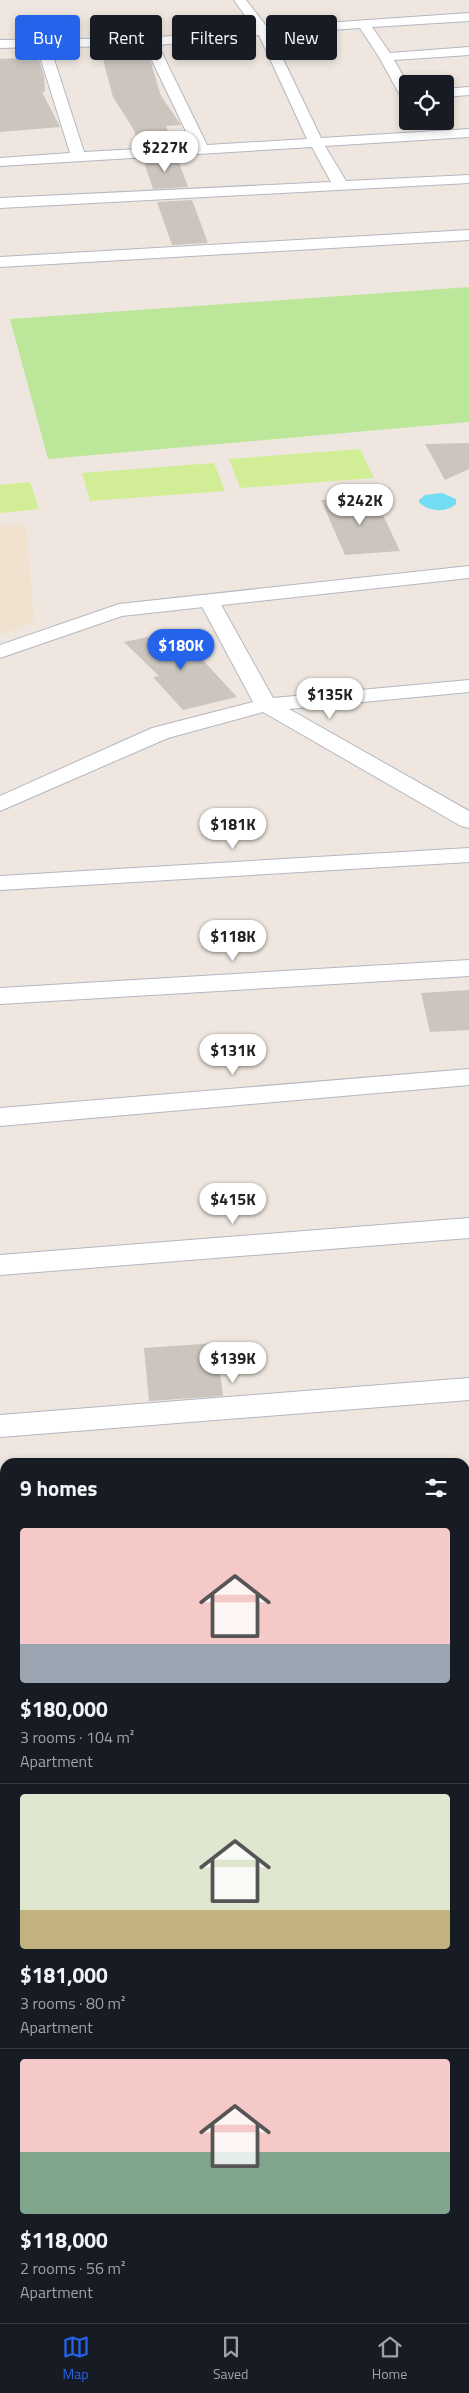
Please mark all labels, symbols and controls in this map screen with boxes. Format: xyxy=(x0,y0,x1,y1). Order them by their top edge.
chip: Buy xyxy=(15,15,80,60)
chip: Rent xyxy=(90,15,162,60)
chip: Filters xyxy=(172,15,256,60)
chip: New xyxy=(266,15,337,60)
map controls xyxy=(399,75,454,130)
button: locate xyxy=(399,75,454,130)
pin: $227K xyxy=(130,130,200,173)
text: $227K xyxy=(142,135,188,159)
pin: $242K xyxy=(325,484,395,526)
text: $242K xyxy=(337,488,383,512)
pin: $180K xyxy=(146,628,216,671)
text: $180K xyxy=(158,633,204,657)
pin: $135K xyxy=(295,678,365,720)
text: $135K xyxy=(307,682,353,706)
pin: $181K xyxy=(198,808,268,850)
text: $181K xyxy=(210,812,256,836)
pin: $118K xyxy=(198,920,268,962)
text: $118K xyxy=(210,924,256,948)
pin: $131K xyxy=(198,1034,268,1076)
text: $131K xyxy=(210,1038,256,1062)
pin: $415K xyxy=(198,1182,268,1225)
text: $415K xyxy=(210,1187,256,1211)
pin: $139K xyxy=(198,1342,268,1384)
text: $139K xyxy=(210,1346,256,1370)
text: 9 homes xyxy=(20,1472,97,1504)
icon: filters xyxy=(422,1474,450,1502)
icon: home xyxy=(190,1561,280,1651)
text: $180,000 xyxy=(20,1693,108,1725)
text: 3 rooms · 104 m² xyxy=(20,1725,134,1749)
text: Apartment xyxy=(20,1749,93,1773)
icon: home xyxy=(190,1826,280,1916)
text: $181,000 xyxy=(20,1959,108,1991)
text: 3 rooms · 80 m² xyxy=(20,1991,125,2015)
text: Apartment xyxy=(20,2015,93,2039)
icon: home xyxy=(190,2091,280,2181)
text: $118,000 xyxy=(20,2224,108,2256)
text: 2 rooms · 56 m² xyxy=(20,2256,125,2280)
text: Apartment xyxy=(20,2280,93,2304)
tab: Map xyxy=(62,2333,90,2384)
tab: Saved xyxy=(213,2333,249,2384)
tab: Home xyxy=(372,2333,407,2384)

